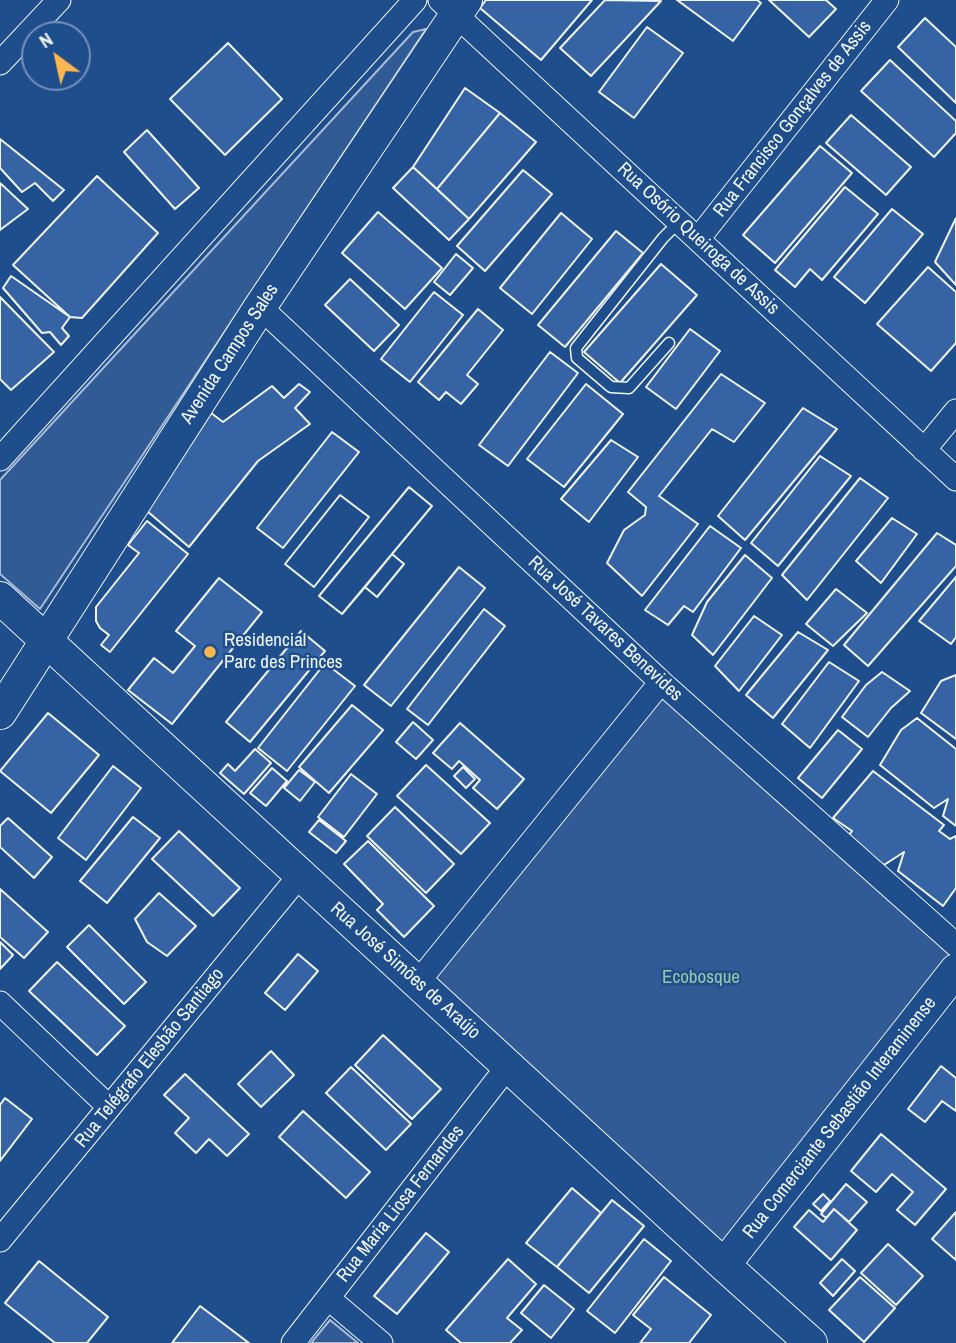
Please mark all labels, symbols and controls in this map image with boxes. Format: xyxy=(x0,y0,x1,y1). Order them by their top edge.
street label: Rua Francisco Gonçalves de Assis xyxy=(709,16,877,222)
north arrow xyxy=(21,21,91,91)
text: N xyxy=(34,26,57,54)
street label: Rua Osório Queiroga de Assis xyxy=(612,158,784,320)
street label: Avenida Campos Sales xyxy=(176,280,284,428)
street label: Rua José Tavares Benevides xyxy=(523,551,687,707)
place label: Residencial Parc des Princes xyxy=(224,630,343,674)
marker: Residencial Parc des Princes xyxy=(202,644,218,660)
street label: Rua José Simões de Araújo xyxy=(325,898,485,1044)
street label: Rua Telégrafo Elesbão Santiago xyxy=(71,964,229,1152)
park label: Ecobosque xyxy=(662,967,740,989)
street label: Rua Comerciante Sebastião Interaminense xyxy=(739,993,941,1243)
street label: Rua Maria Liosa Fernandes xyxy=(333,1121,469,1287)

